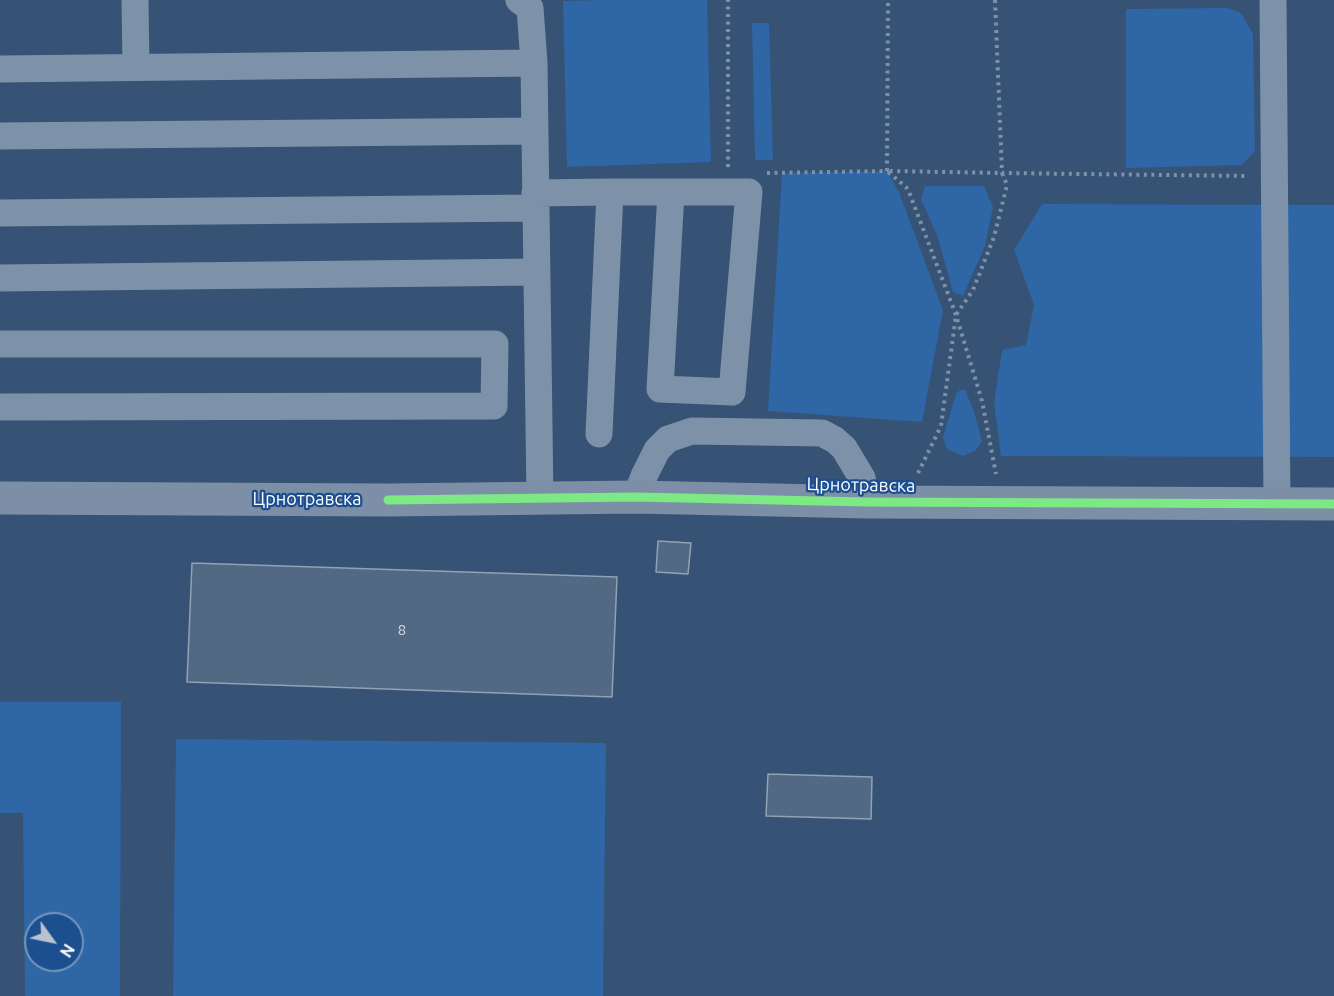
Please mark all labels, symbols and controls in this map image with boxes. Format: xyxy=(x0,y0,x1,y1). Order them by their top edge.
street label: Црнотравска xyxy=(806,473,916,497)
street label: Црнотравска xyxy=(253,488,361,510)
house number: 8 xyxy=(398,621,406,639)
north arrow xyxy=(24,912,84,972)
text: N xyxy=(57,941,78,961)

